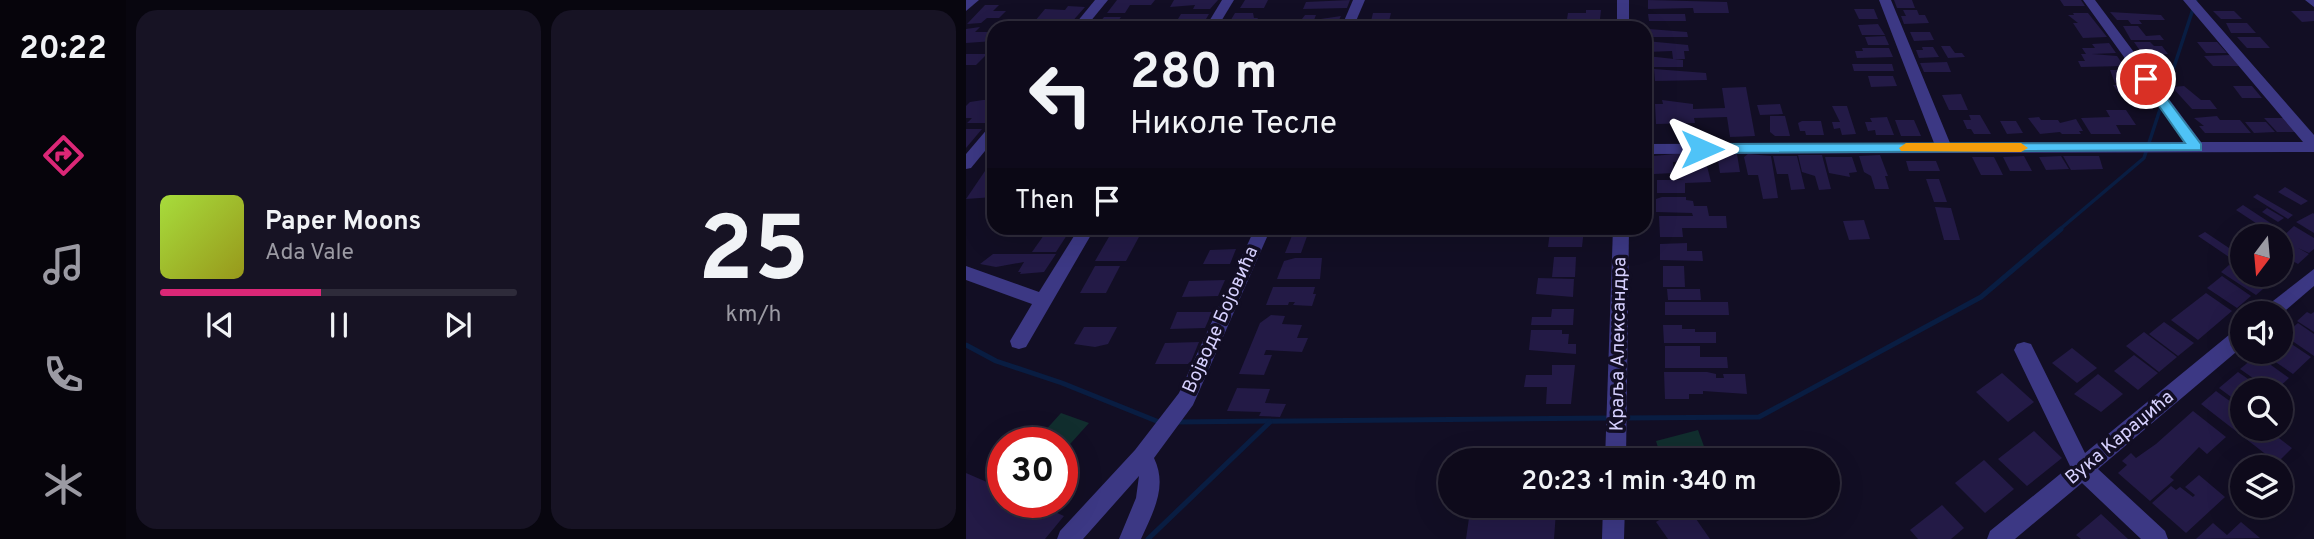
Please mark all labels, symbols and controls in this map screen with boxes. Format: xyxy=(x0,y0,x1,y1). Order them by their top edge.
text: 20:22 xyxy=(19,30,107,70)
text: 280 m xyxy=(1130,44,1277,106)
icon: left xyxy=(1015,49,1106,140)
pin xyxy=(2116,49,2176,109)
icon: arrive xyxy=(2127,60,2165,98)
text: Николе Тесле xyxy=(1130,105,1337,145)
position arrow xyxy=(1665,112,1739,186)
icon: directions xyxy=(39,131,88,180)
icon: arrive xyxy=(1088,182,1126,220)
text: Then xyxy=(1015,185,1074,218)
text: 25 xyxy=(698,198,809,313)
text: Paper Moons xyxy=(265,206,421,239)
north arrow xyxy=(2230,224,2292,287)
map controls xyxy=(2230,224,2293,518)
text: Ada Vale xyxy=(265,239,354,268)
icon: music xyxy=(39,240,88,289)
street label: Војводе Бојовића xyxy=(1178,243,1264,397)
street label: Краља Александра xyxy=(1605,257,1633,431)
text: km/h xyxy=(726,301,781,330)
button: sound xyxy=(2230,301,2293,364)
icon: previous xyxy=(201,306,239,344)
icon: pause xyxy=(320,306,358,344)
icon: next xyxy=(439,306,477,344)
icon: phone xyxy=(39,350,88,399)
button: search xyxy=(2230,378,2293,441)
street label: Вука Караџића xyxy=(2061,386,2179,490)
speed limit sign: 30 xyxy=(987,427,1078,518)
button: layers xyxy=(2230,455,2293,518)
icon: climate xyxy=(39,460,88,509)
text: 20:23 · 1 min · 340 m xyxy=(1521,466,1757,499)

